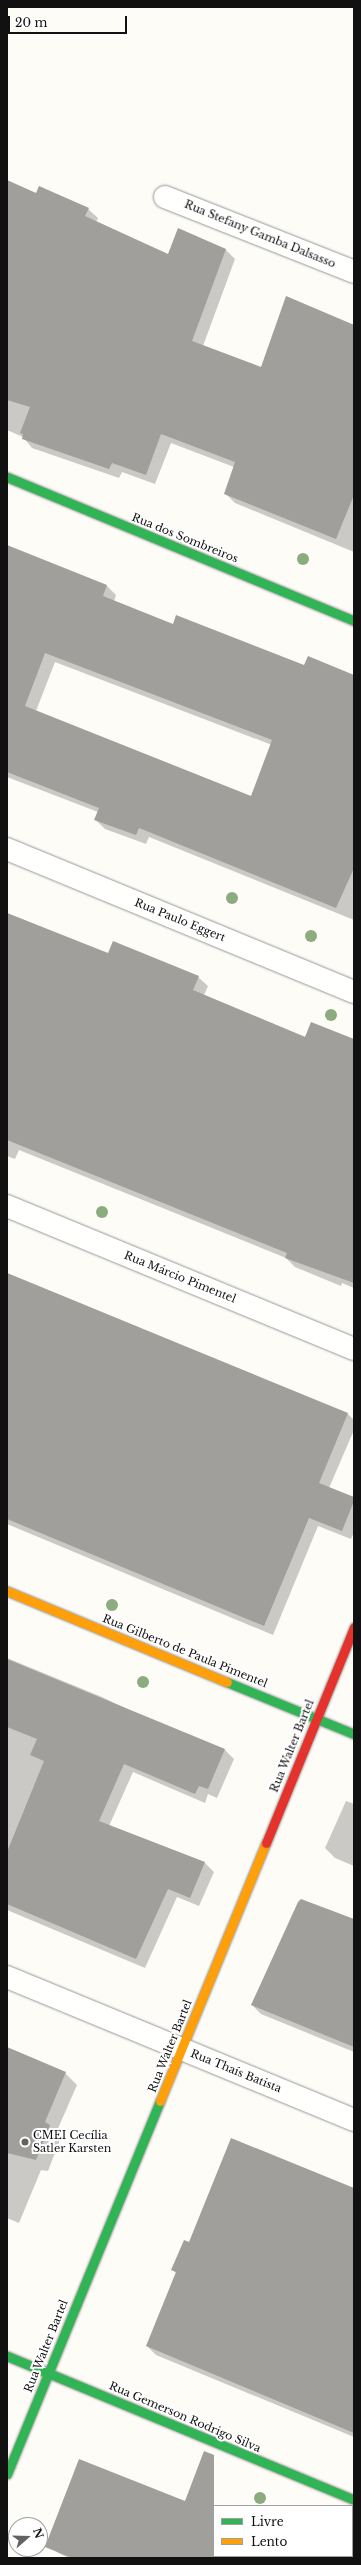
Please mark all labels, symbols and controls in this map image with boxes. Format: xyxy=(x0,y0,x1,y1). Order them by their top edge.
scale bar xyxy=(10,8,129,34)
text: 20 m xyxy=(15,15,47,30)
street label: Rua Stefany Gamba Dalsasso xyxy=(182,197,338,271)
street label: Rua dos Sombreiros xyxy=(130,511,240,565)
street label: Rua Paulo Eggert xyxy=(133,896,227,944)
street label: Rua Márcio Pimentel xyxy=(122,1248,238,1306)
street label: Rua Gilberto de Paula Pimentel xyxy=(100,1612,270,1690)
street label: Rua Walter Bartel xyxy=(267,1697,317,1795)
street label: Rua Walter Bartel xyxy=(145,1997,195,2095)
street label: Rua Thaís Batista xyxy=(188,2047,284,2095)
place label: CMEI Cecília Satler Karsten xyxy=(33,2129,112,2155)
marker: CMEI Cecília Satler Karsten xyxy=(20,2137,30,2147)
street label: Rua Walter Bartel xyxy=(21,2297,71,2395)
street label: Rua Gemerson Rodrigo Silva xyxy=(107,2379,263,2455)
legend xyxy=(213,2505,353,2557)
text: Livre xyxy=(251,2514,284,2529)
north arrow xyxy=(8,2517,48,2557)
text: N xyxy=(30,2526,47,2540)
text: Lento xyxy=(251,2534,287,2549)

